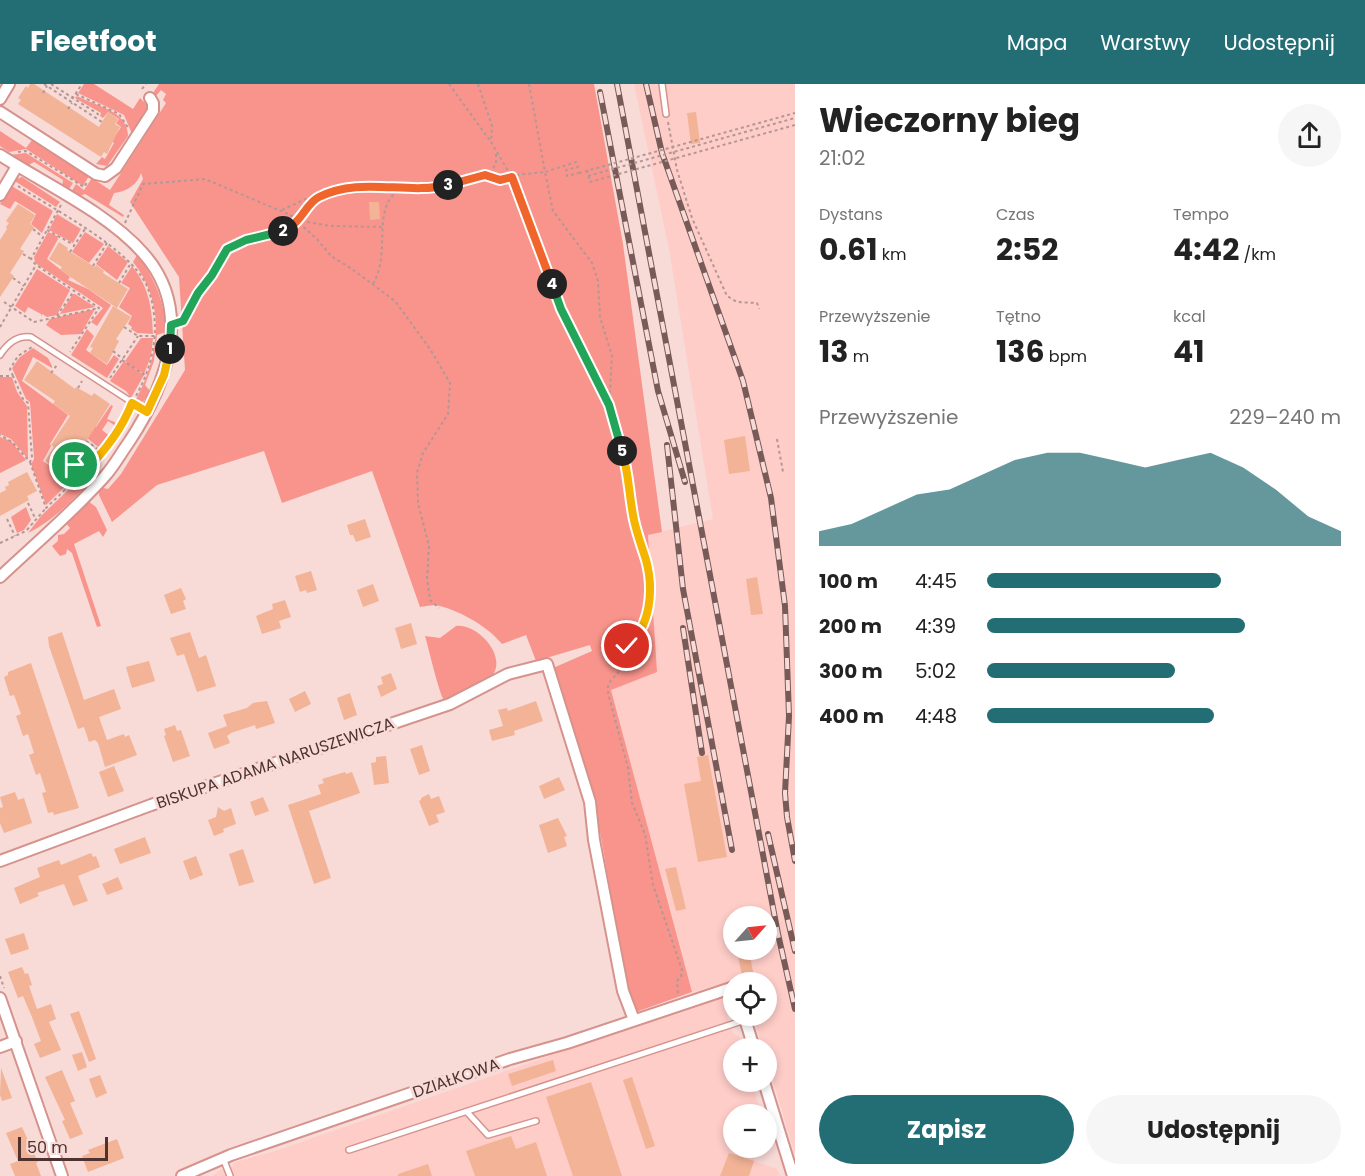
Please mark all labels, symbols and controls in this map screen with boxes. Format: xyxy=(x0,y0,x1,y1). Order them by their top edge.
text: Fleetfoot xyxy=(30,22,157,61)
text: Mapa xyxy=(1007,28,1067,57)
text: Warstwy xyxy=(1100,28,1191,57)
text: Udostępnij xyxy=(1224,28,1335,57)
text: Wieczorny bieg xyxy=(819,97,1080,144)
button: share xyxy=(1278,104,1341,167)
text: 21:02 xyxy=(819,144,865,172)
pin: 3 xyxy=(433,170,463,200)
text: 3 xyxy=(443,173,453,196)
text: Dystans xyxy=(819,203,883,226)
text: Czas xyxy=(996,203,1035,226)
text: Tempo xyxy=(1173,203,1229,226)
pin: 2 xyxy=(268,216,298,246)
text: 2 xyxy=(278,219,288,242)
text: 0.61 xyxy=(819,228,877,271)
text: 2:52 xyxy=(996,228,1058,271)
text: 4:42 xyxy=(1173,228,1239,271)
text: km xyxy=(877,243,906,266)
text: /km xyxy=(1239,243,1276,266)
pin: 4 xyxy=(537,269,567,299)
text: 4 xyxy=(547,272,557,295)
text: Przewyższenie xyxy=(819,305,931,328)
text: Tętno xyxy=(996,305,1041,328)
text: kcal xyxy=(1173,305,1206,328)
text: 13 xyxy=(819,330,848,373)
text: 136 xyxy=(996,330,1045,373)
text: 41 xyxy=(1173,330,1205,373)
pin: 1 xyxy=(155,334,185,364)
text: 1 xyxy=(167,337,173,360)
text: m xyxy=(848,345,869,368)
text: bpm xyxy=(1045,345,1087,368)
text: Przewyższenie xyxy=(819,403,958,431)
text: 229–240 m xyxy=(1229,403,1341,431)
pin: 5 xyxy=(607,436,637,466)
pin xyxy=(49,439,100,490)
text: 5 xyxy=(617,439,627,462)
icon: arrive xyxy=(58,448,91,481)
text: 100 m xyxy=(819,567,878,595)
text: 4:45 xyxy=(915,567,957,595)
text: 200 m xyxy=(819,612,882,640)
text: 4:39 xyxy=(915,612,956,640)
pin xyxy=(601,620,652,671)
icon: check xyxy=(610,629,643,662)
text: 300 m xyxy=(819,657,883,685)
text: 5:02 xyxy=(915,657,956,685)
text: 400 m xyxy=(819,702,884,730)
text: 4:48 xyxy=(915,702,957,730)
street label: BISKUPA ADAMA NARUSZEWICZA xyxy=(153,711,397,815)
north arrow xyxy=(723,906,777,960)
map controls xyxy=(723,906,777,1158)
button: locate xyxy=(723,972,777,1026)
button: + xyxy=(723,1038,777,1092)
street label: DZIAŁKOWA xyxy=(410,1052,503,1104)
button: Zapisz xyxy=(819,1095,1074,1164)
button: Udostępnij xyxy=(1086,1095,1341,1164)
button: − xyxy=(723,1104,777,1158)
scale bar xyxy=(18,1134,108,1162)
text: 50 m xyxy=(27,1136,68,1159)

